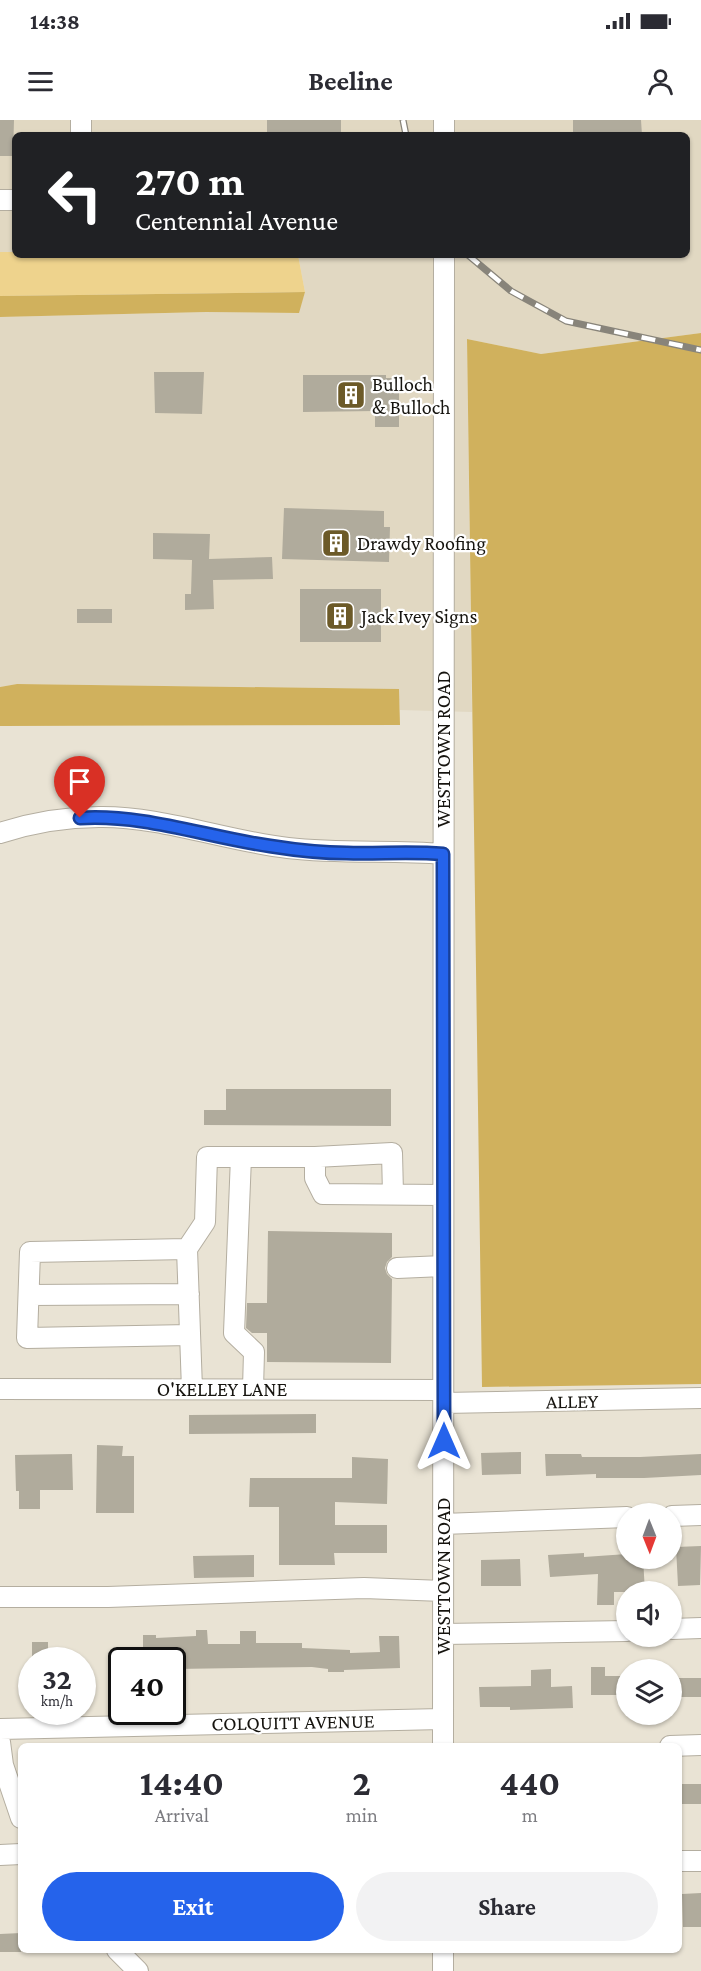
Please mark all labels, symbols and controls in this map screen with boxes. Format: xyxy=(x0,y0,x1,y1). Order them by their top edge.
text: 14:38 xyxy=(30,9,80,34)
icon: menu xyxy=(24,65,57,98)
icon: person xyxy=(644,65,677,98)
text: Beeline xyxy=(308,66,393,96)
icon: left xyxy=(36,156,114,234)
text: 270 m xyxy=(135,157,244,204)
text: Centennial Avenue xyxy=(135,206,338,236)
place label: Bulloch & Bulloch xyxy=(372,373,451,418)
building icon: Bulloch & Bulloch xyxy=(335,379,367,411)
building icon: Drawdy Roofing xyxy=(320,527,352,559)
place label: Drawdy Roofing xyxy=(357,532,486,555)
building icon: Jack Ivey Signs xyxy=(324,600,356,632)
place label: Jack Ivey Signs xyxy=(359,605,477,628)
street label: WESTTOWN ROAD xyxy=(432,670,454,828)
pin xyxy=(54,756,105,818)
icon: arrive xyxy=(63,765,96,798)
street label: O'KELLEY LANE xyxy=(157,1378,287,1400)
street label: ALLEY xyxy=(546,1390,599,1412)
position arrow xyxy=(412,1409,476,1473)
street label: WESTTOWN ROAD xyxy=(432,1497,454,1655)
north arrow xyxy=(616,1503,682,1569)
map controls xyxy=(616,1503,682,1725)
button: sound xyxy=(616,1581,682,1647)
speed limit sign: 40 xyxy=(108,1647,186,1725)
button: layers xyxy=(616,1659,682,1725)
text: 32 xyxy=(42,1662,72,1695)
text: km/h xyxy=(41,1693,73,1709)
street label: COLQUITT AVENUE xyxy=(211,1710,375,1734)
text: 14:40 xyxy=(140,1763,224,1803)
text: 2 xyxy=(353,1763,371,1803)
text: 440 xyxy=(500,1763,560,1803)
text: Arrival xyxy=(155,1804,209,1826)
text: min xyxy=(346,1804,378,1826)
text: m xyxy=(522,1804,538,1826)
button: Exit xyxy=(42,1872,344,1941)
button: Share xyxy=(356,1872,658,1941)

